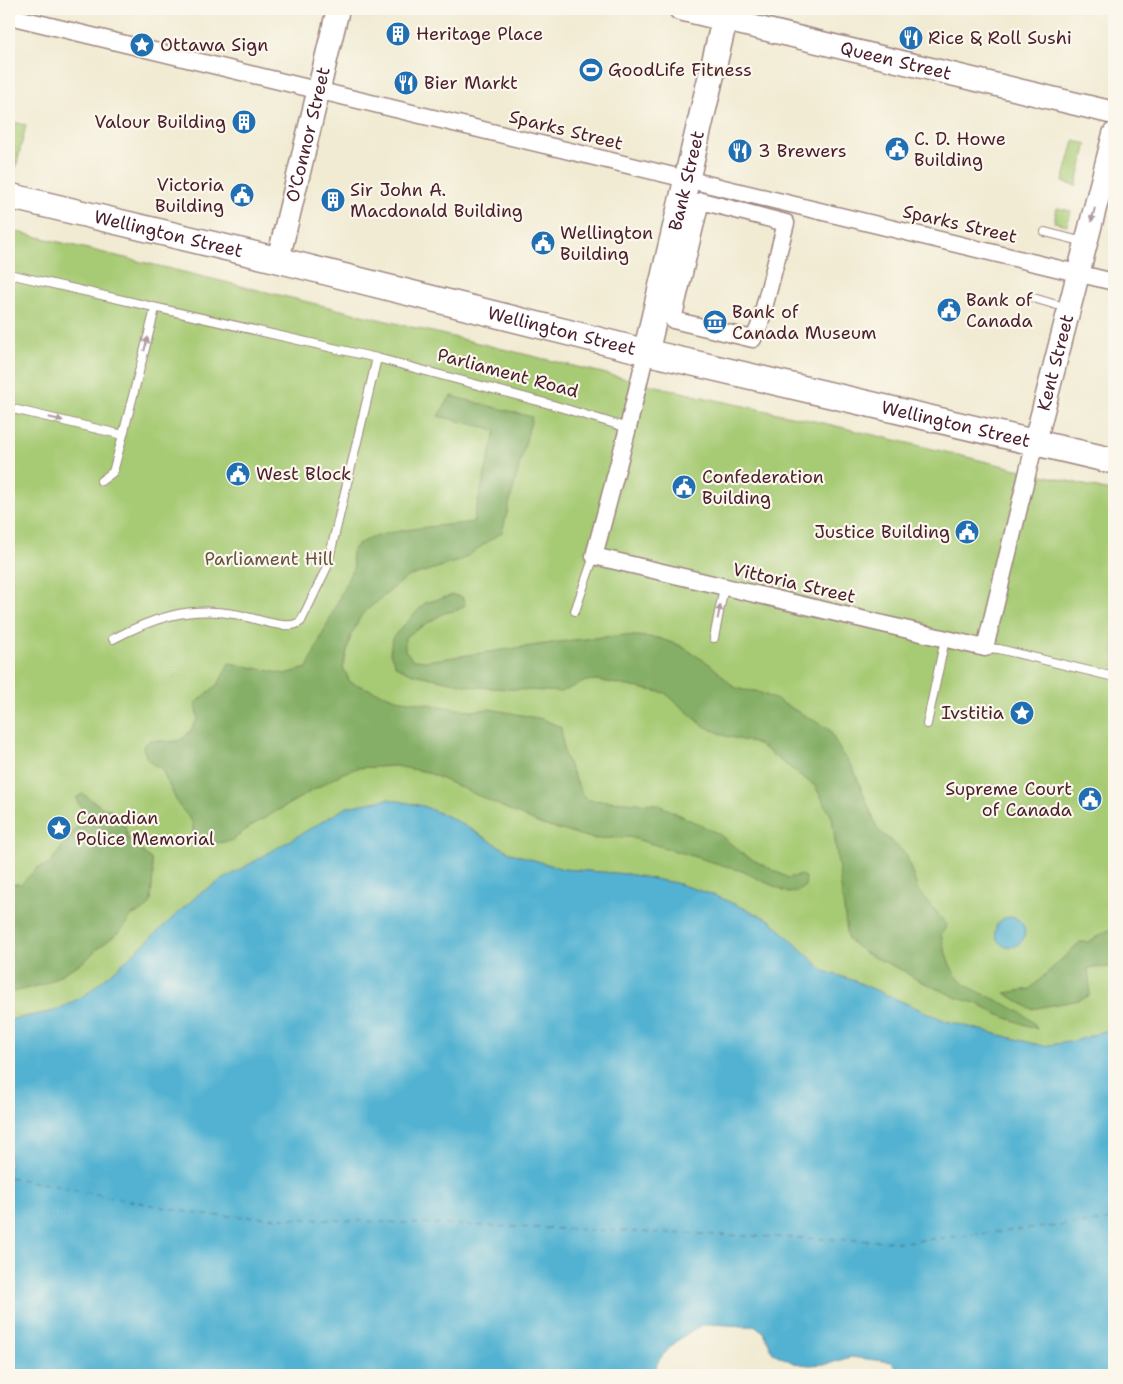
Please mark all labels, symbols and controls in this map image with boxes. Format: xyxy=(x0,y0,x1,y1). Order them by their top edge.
building icon: Heritage Place xyxy=(385,21,411,47)
place label: Heritage Place xyxy=(416,22,543,46)
restaurant icon: Rice & Roll Sushi xyxy=(898,25,924,51)
place label: Rice & Roll Sushi xyxy=(928,26,1072,50)
place icon: Ottawa Sign xyxy=(129,32,155,58)
place label: Ottawa Sign xyxy=(160,33,268,57)
street label: Queen Street xyxy=(838,36,954,86)
sports icon: GoodLife Fitness xyxy=(578,57,604,83)
place label: GoodLife Fitness xyxy=(608,58,752,82)
street label: O'Connor Street xyxy=(280,64,336,205)
restaurant icon: Bier Markt xyxy=(393,70,419,96)
place label: Bier Markt xyxy=(424,71,518,95)
street label: Sparks Street xyxy=(507,104,626,156)
building icon: Valour Building xyxy=(231,109,257,135)
place label: Valour Building xyxy=(94,110,226,134)
place label: C. D. Howe Building xyxy=(914,127,1006,172)
street label: Bank Street xyxy=(663,128,710,233)
public building icon: C. D. Howe Building xyxy=(884,136,910,162)
restaurant icon: 3 Brewers xyxy=(727,138,753,164)
place label: 3 Brewers xyxy=(758,139,847,163)
place label: Victoria Building xyxy=(155,173,224,218)
place label: Sir John A. Macdonald Building xyxy=(350,178,523,223)
public building icon: Victoria Building xyxy=(229,182,255,208)
building icon: Sir John A. Macdonald Building xyxy=(320,187,346,213)
street label: Sparks Street xyxy=(901,199,1020,249)
street label: Wellington Street xyxy=(92,205,246,263)
one-way arrow xyxy=(1089,207,1097,222)
place label: Wellington Building xyxy=(560,221,653,266)
public building icon: Wellington Building xyxy=(530,230,556,256)
place label: Bank of Canada xyxy=(966,288,1033,333)
public building icon: Bank of Canada xyxy=(936,297,962,323)
place label: Bank of Canada Museum xyxy=(732,300,877,345)
street label: Wellington Street xyxy=(485,301,639,361)
museum icon: Bank of Canada Museum xyxy=(702,309,728,335)
street label: Kent Street xyxy=(1031,312,1079,413)
one-way arrow xyxy=(142,336,150,351)
street label: Parliament Road xyxy=(435,343,581,403)
street label: Wellington Street xyxy=(879,395,1033,453)
one-way arrow xyxy=(49,415,64,423)
public building icon: West Block xyxy=(225,461,251,487)
place label: West Block xyxy=(256,462,351,486)
place label: Confederation Building xyxy=(702,465,824,510)
public building icon: Confederation Building xyxy=(671,474,697,500)
public building icon: Justice Building xyxy=(954,519,980,545)
place label: Justice Building xyxy=(814,520,950,544)
park label: Parliament Hill xyxy=(205,547,334,571)
street label: Vittoria Street xyxy=(730,557,858,609)
one-way arrow xyxy=(715,605,723,620)
place icon: Ivstitia xyxy=(1009,700,1035,726)
place label: Ivstitia xyxy=(941,701,1004,725)
place label: Supreme Court of Canada xyxy=(945,777,1072,822)
public building icon: Supreme Court of Canada xyxy=(1077,786,1103,812)
place label: Canadian Police Memorial xyxy=(76,806,215,851)
place icon: Canadian Police Memorial xyxy=(46,815,72,841)

